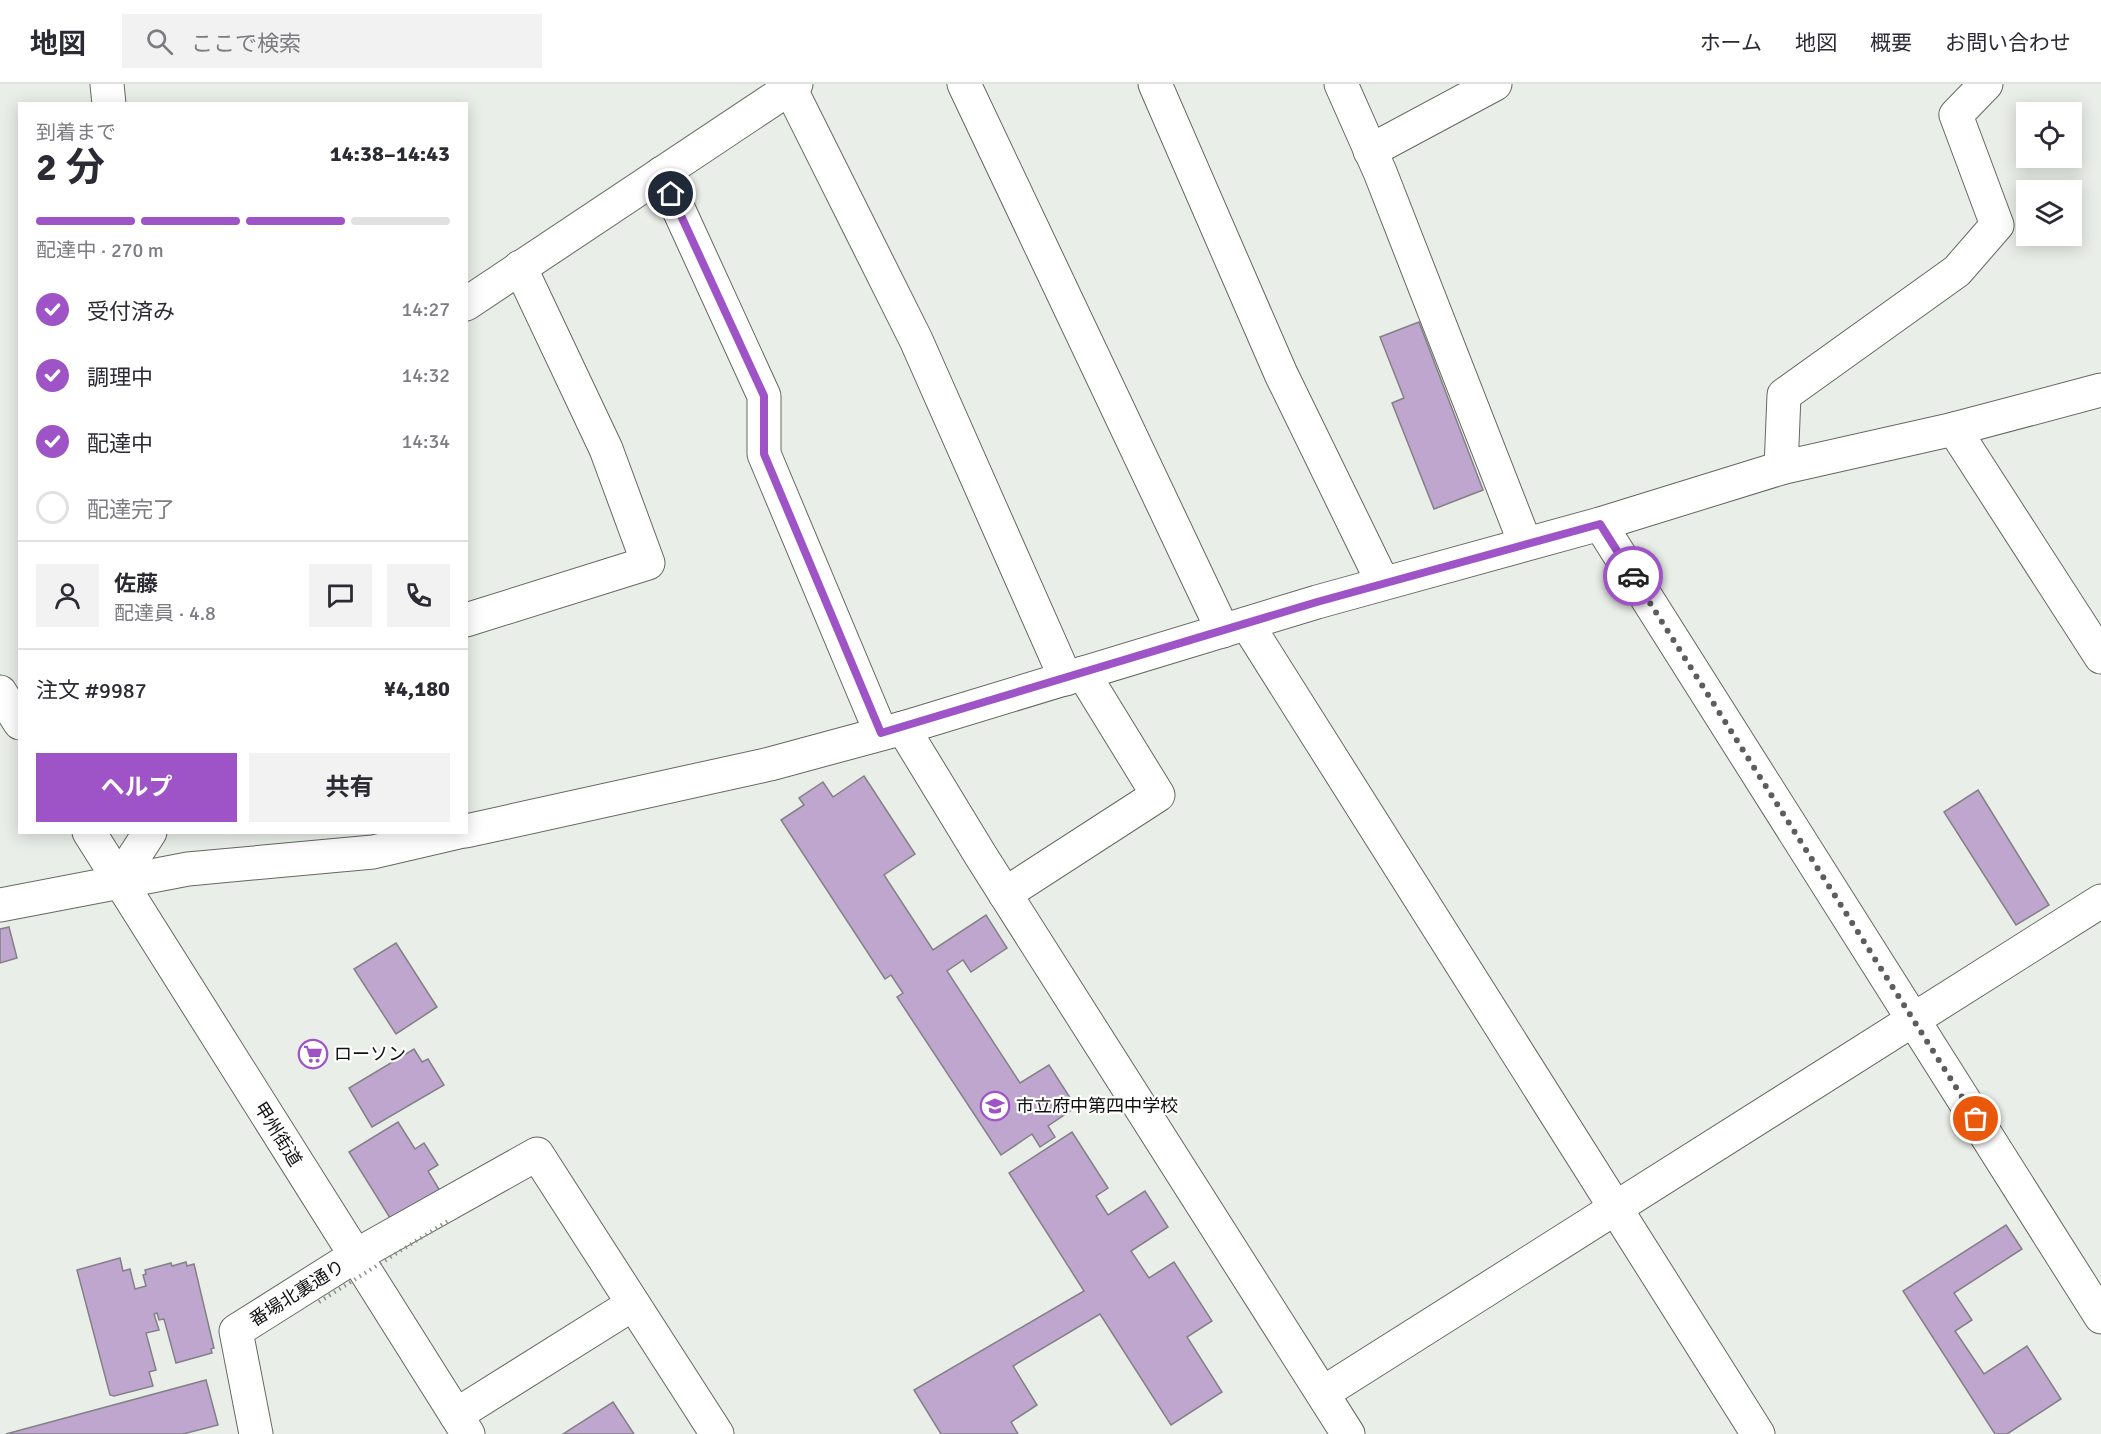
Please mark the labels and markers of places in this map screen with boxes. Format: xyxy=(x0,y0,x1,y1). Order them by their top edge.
pin xyxy=(645,168,696,219)
supermarket icon: ローソン xyxy=(297,1038,329,1070)
place label: ローソン xyxy=(334,1043,406,1065)
school or university icon: 市立府中第四中学校 xyxy=(979,1090,1011,1122)
pin xyxy=(1950,1093,2001,1144)
place label: 市立府中第四中学校 xyxy=(1016,1095,1178,1117)

